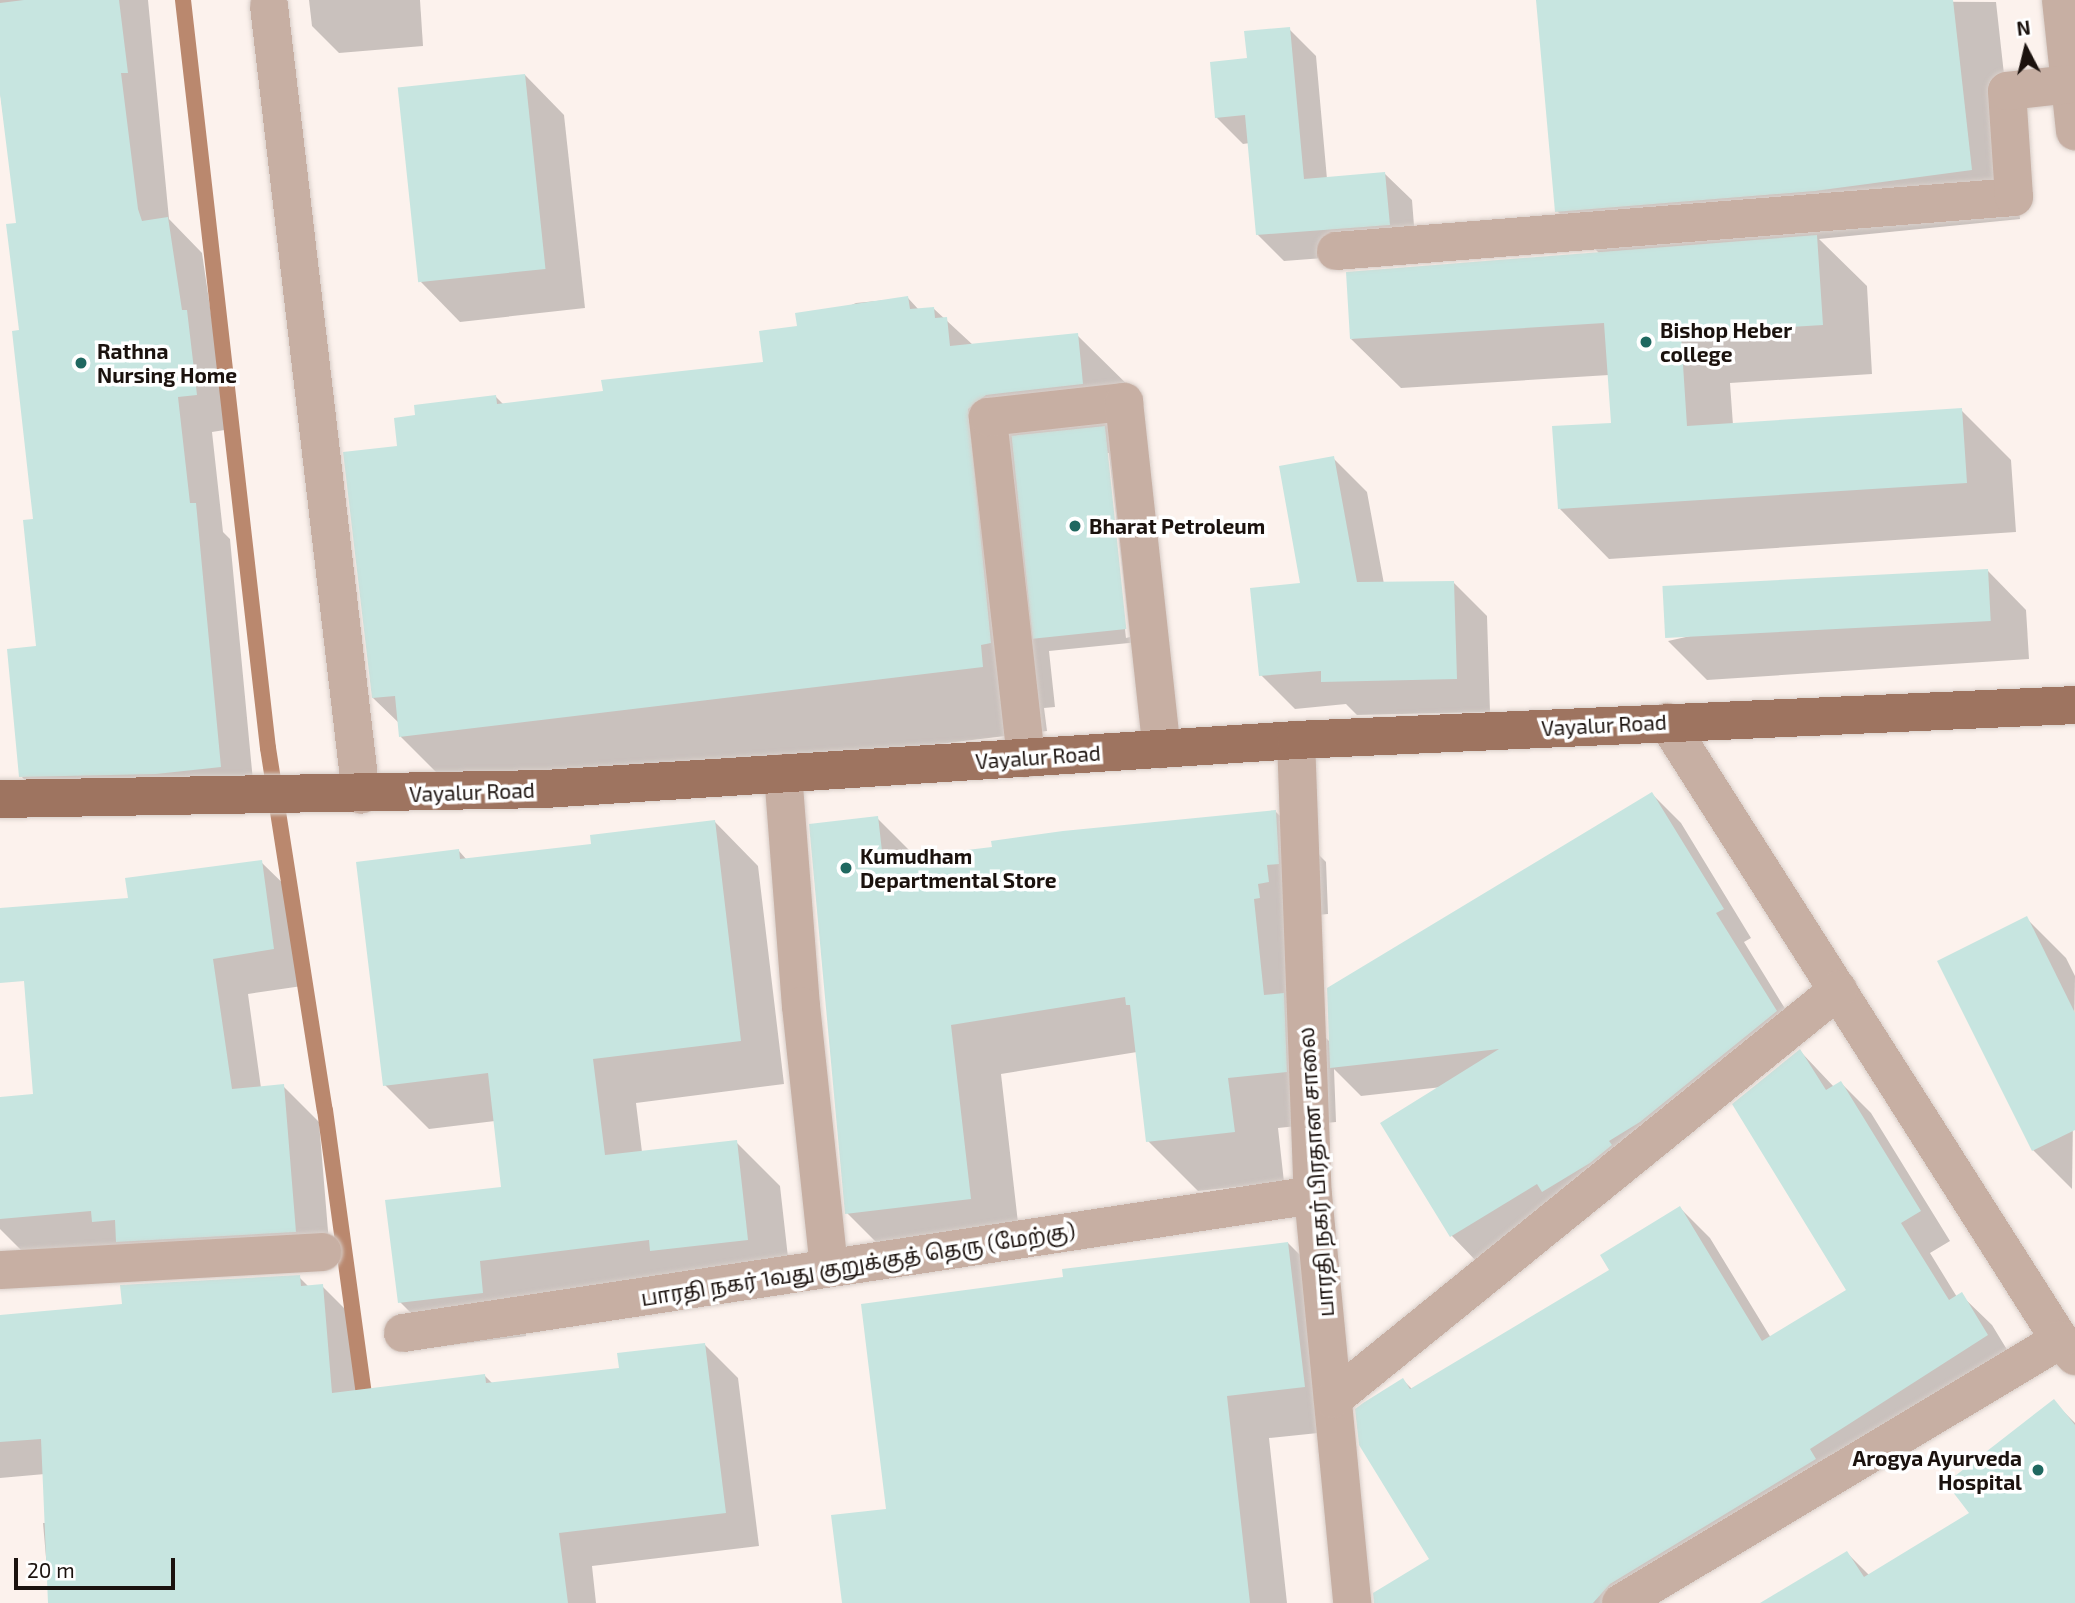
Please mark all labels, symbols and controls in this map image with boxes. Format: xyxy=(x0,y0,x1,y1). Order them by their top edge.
north arrow xyxy=(1991,14,2061,84)
text: N xyxy=(2015,15,2032,40)
place label: Bishop Heber college xyxy=(1660,317,1792,367)
marker: Bishop Heber college xyxy=(1638,334,1654,350)
place label: Rathna Nursing Home xyxy=(97,338,237,388)
marker: Rathna Nursing Home xyxy=(71,353,91,373)
place label: Bharat Petroleum xyxy=(1089,513,1265,539)
marker: Bharat Petroleum xyxy=(1067,518,1083,534)
street label: Vayalur Road xyxy=(1540,709,1668,741)
street label: Vayalur Road xyxy=(974,740,1102,774)
street label: Vayalur Road xyxy=(409,777,535,807)
place label: Kumudham Departmental Store xyxy=(860,843,1057,893)
marker: Kumudham Departmental Store xyxy=(838,860,854,876)
street label: பாரதி நகர் பிரதான சாலை xyxy=(1293,1026,1339,1318)
street label: பாரதி நகர் 1வது குறுக்குத் தெரு (மேற்கு) xyxy=(639,1217,1077,1311)
place label: Arogya Ayurveda Hospital xyxy=(1852,1445,2022,1495)
marker: Arogya Ayurveda Hospital xyxy=(2028,1460,2048,1480)
scale bar xyxy=(18,1544,178,1588)
text: 20 m xyxy=(27,1557,75,1582)

